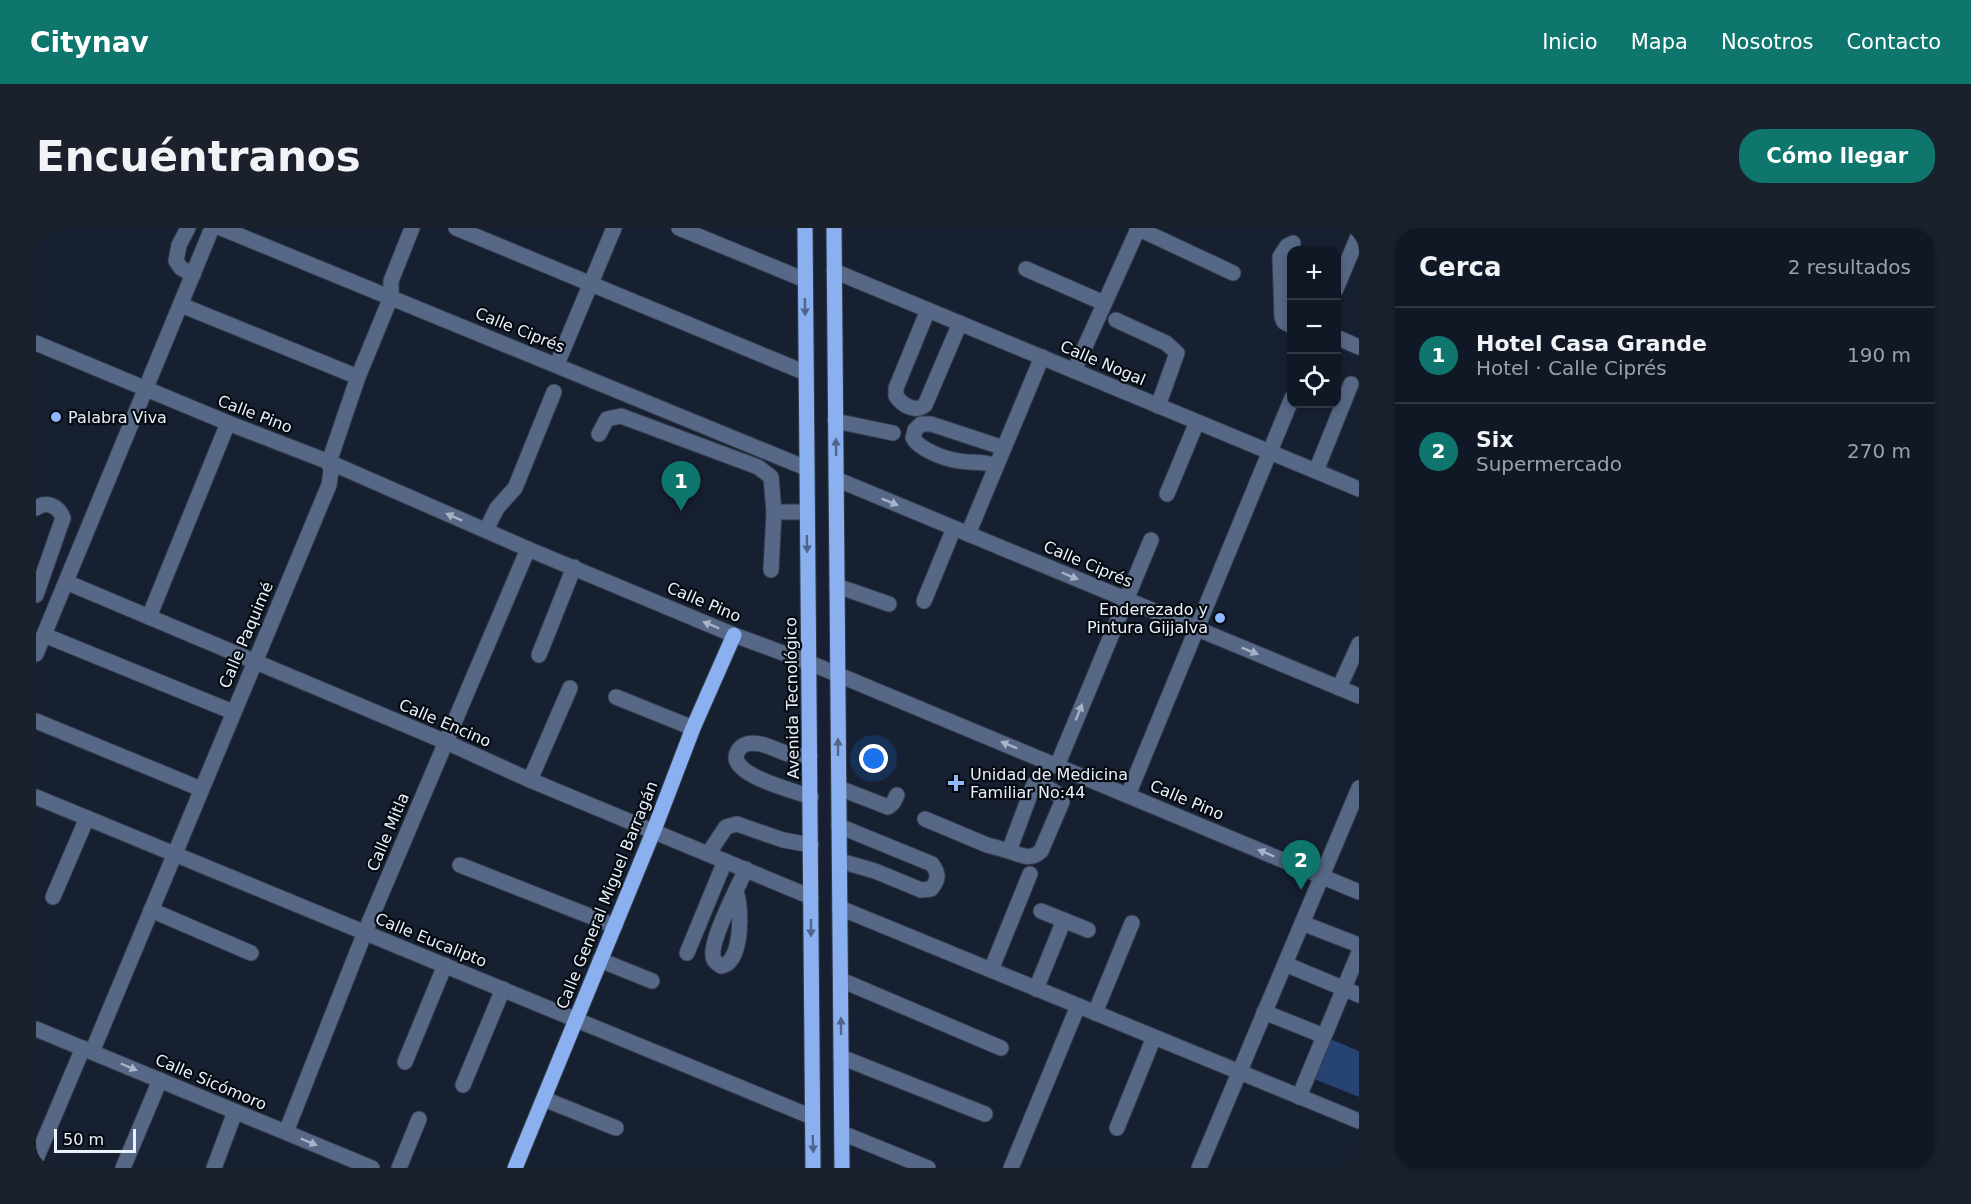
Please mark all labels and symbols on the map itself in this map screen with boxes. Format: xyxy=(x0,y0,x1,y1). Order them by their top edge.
one-way arrow xyxy=(800,298,810,317)
street label: Calle Ciprés xyxy=(472,303,568,357)
street label: Calle Nogal xyxy=(1057,336,1149,390)
street label: Calle Pino xyxy=(215,391,295,437)
place label: Palabra Viva xyxy=(68,408,167,427)
marker: Palabra Viva xyxy=(49,410,63,424)
one-way arrow xyxy=(831,437,840,456)
pin: 1 xyxy=(662,462,700,511)
one-way arrow xyxy=(881,498,899,507)
one-way arrow xyxy=(446,512,463,521)
one-way arrow xyxy=(803,535,812,554)
street label: Calle Ciprés xyxy=(1041,537,1135,591)
one-way arrow xyxy=(1062,571,1080,581)
street label: Calle Pino xyxy=(664,578,744,626)
street label: Calle Paquimé xyxy=(215,579,277,691)
place label: Enderezado y Pintura Gijjalva xyxy=(1087,600,1208,637)
marker: Enderezado y Pintura Gijjalva xyxy=(1213,611,1227,625)
street label: Avenida Tecnológico xyxy=(781,617,803,779)
one-way arrow xyxy=(702,620,720,630)
one-way arrow xyxy=(1242,646,1260,656)
street label: Calle Encino xyxy=(396,695,494,751)
one-way arrow xyxy=(1074,702,1084,720)
one-way arrow xyxy=(833,737,843,756)
one-way arrow xyxy=(1000,740,1018,749)
your location xyxy=(859,744,888,773)
place label: Unidad de Medicina Familiar No:44 xyxy=(970,765,1128,802)
marker: Unidad de Medicina Familiar No:44 xyxy=(947,774,965,792)
street label: Calle Pino xyxy=(1147,776,1227,824)
street label: Calle General Miguel Barragán xyxy=(552,778,662,1012)
street label: Calle Mitla xyxy=(363,790,413,874)
pin: 2 xyxy=(1282,840,1320,890)
one-way arrow xyxy=(1257,848,1275,858)
street label: Calle Eucalipto xyxy=(372,909,490,971)
one-way arrow xyxy=(806,919,816,938)
one-way arrow xyxy=(836,1016,846,1035)
street label: Calle Sicómoro xyxy=(152,1050,270,1114)
one-way arrow xyxy=(120,1062,138,1072)
scale bar xyxy=(54,1126,136,1154)
one-way arrow xyxy=(808,1135,817,1154)
one-way arrow xyxy=(300,1138,318,1147)

